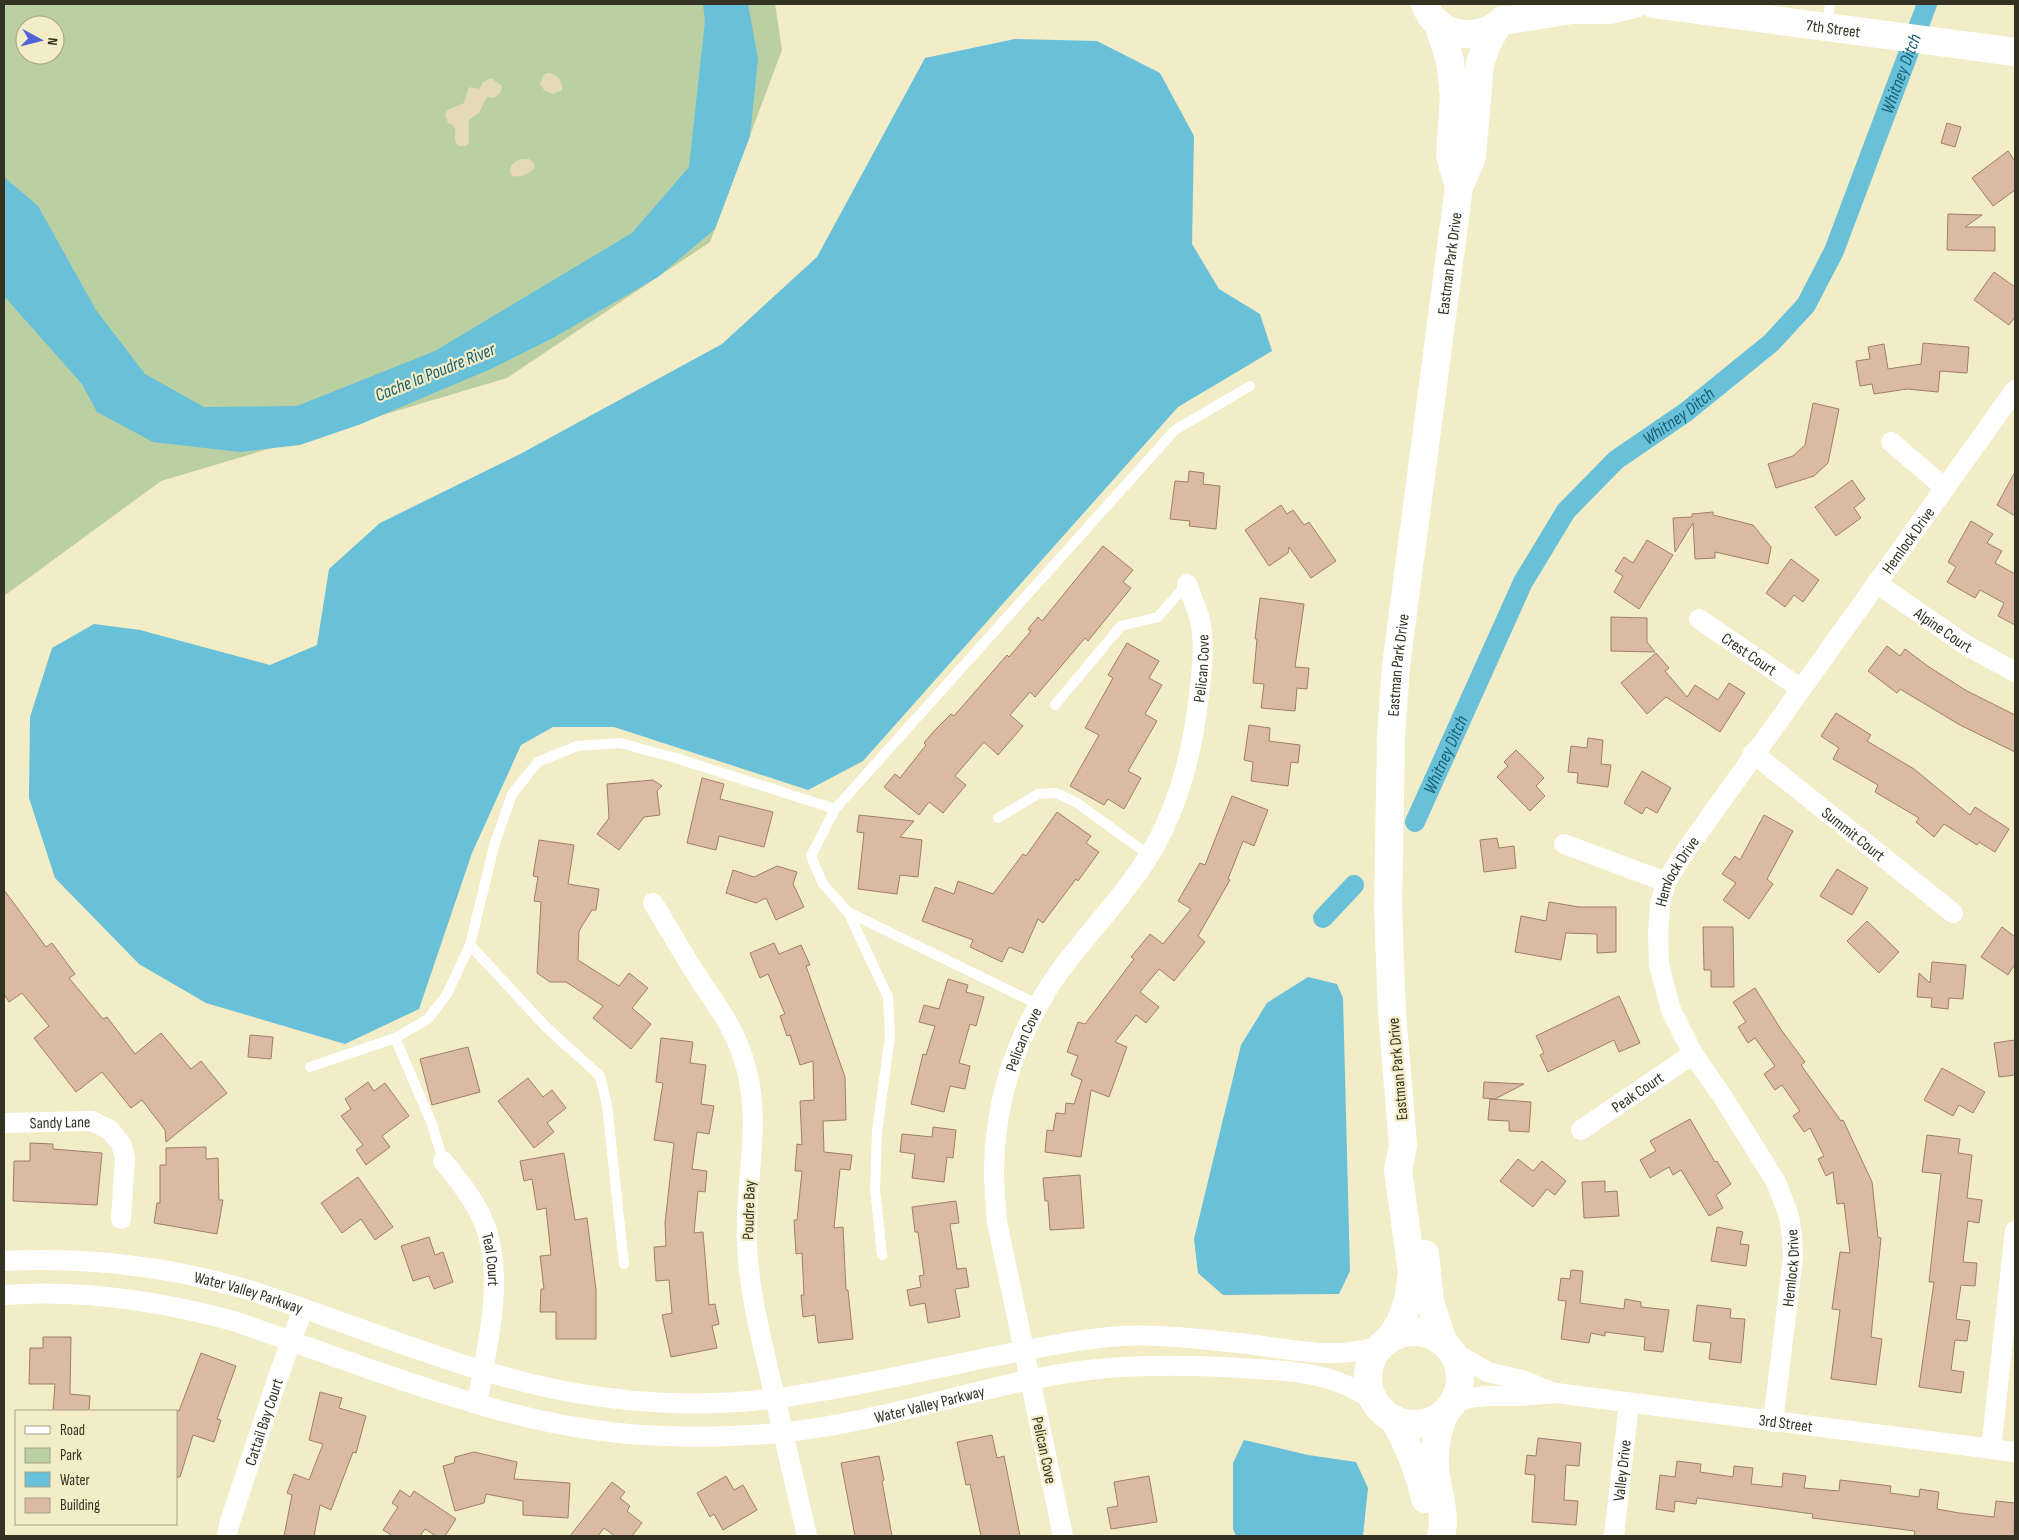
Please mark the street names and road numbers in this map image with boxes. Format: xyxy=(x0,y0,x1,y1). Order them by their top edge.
street label: 7th Street xyxy=(1805,16,1862,42)
street label: Eastman Park Drive xyxy=(1434,211,1467,316)
street label: Hemlock Drive xyxy=(1879,504,1939,578)
street label: Alpine Court xyxy=(1909,604,1975,657)
street label: Eastman Park Drive xyxy=(1384,613,1414,717)
street label: Crest Court xyxy=(1717,629,1780,680)
street label: Pelican Cove xyxy=(1190,634,1214,704)
street label: Summit Court xyxy=(1817,804,1888,866)
street label: Hemlock Drive xyxy=(1652,833,1704,909)
street label: Pelican Cove xyxy=(1002,1005,1046,1074)
street label: Eastman Park Drive xyxy=(1385,1017,1412,1121)
street label: Peak Court xyxy=(1608,1069,1668,1117)
street label: Sandy Lane xyxy=(29,1113,91,1133)
street label: Poudre Bay xyxy=(739,1180,760,1240)
street label: Hemlock Drive xyxy=(1779,1228,1804,1308)
street label: Teal Court xyxy=(477,1231,502,1286)
street label: Water Valley Parkway xyxy=(192,1268,305,1319)
street label: Cattail Bay Court xyxy=(241,1376,288,1468)
street label: Water Valley Parkway xyxy=(873,1382,987,1428)
street label: 3rd Street xyxy=(1758,1411,1814,1437)
street label: Pelican Cove xyxy=(1027,1415,1060,1485)
street label: Valley Drive xyxy=(1610,1439,1636,1502)

